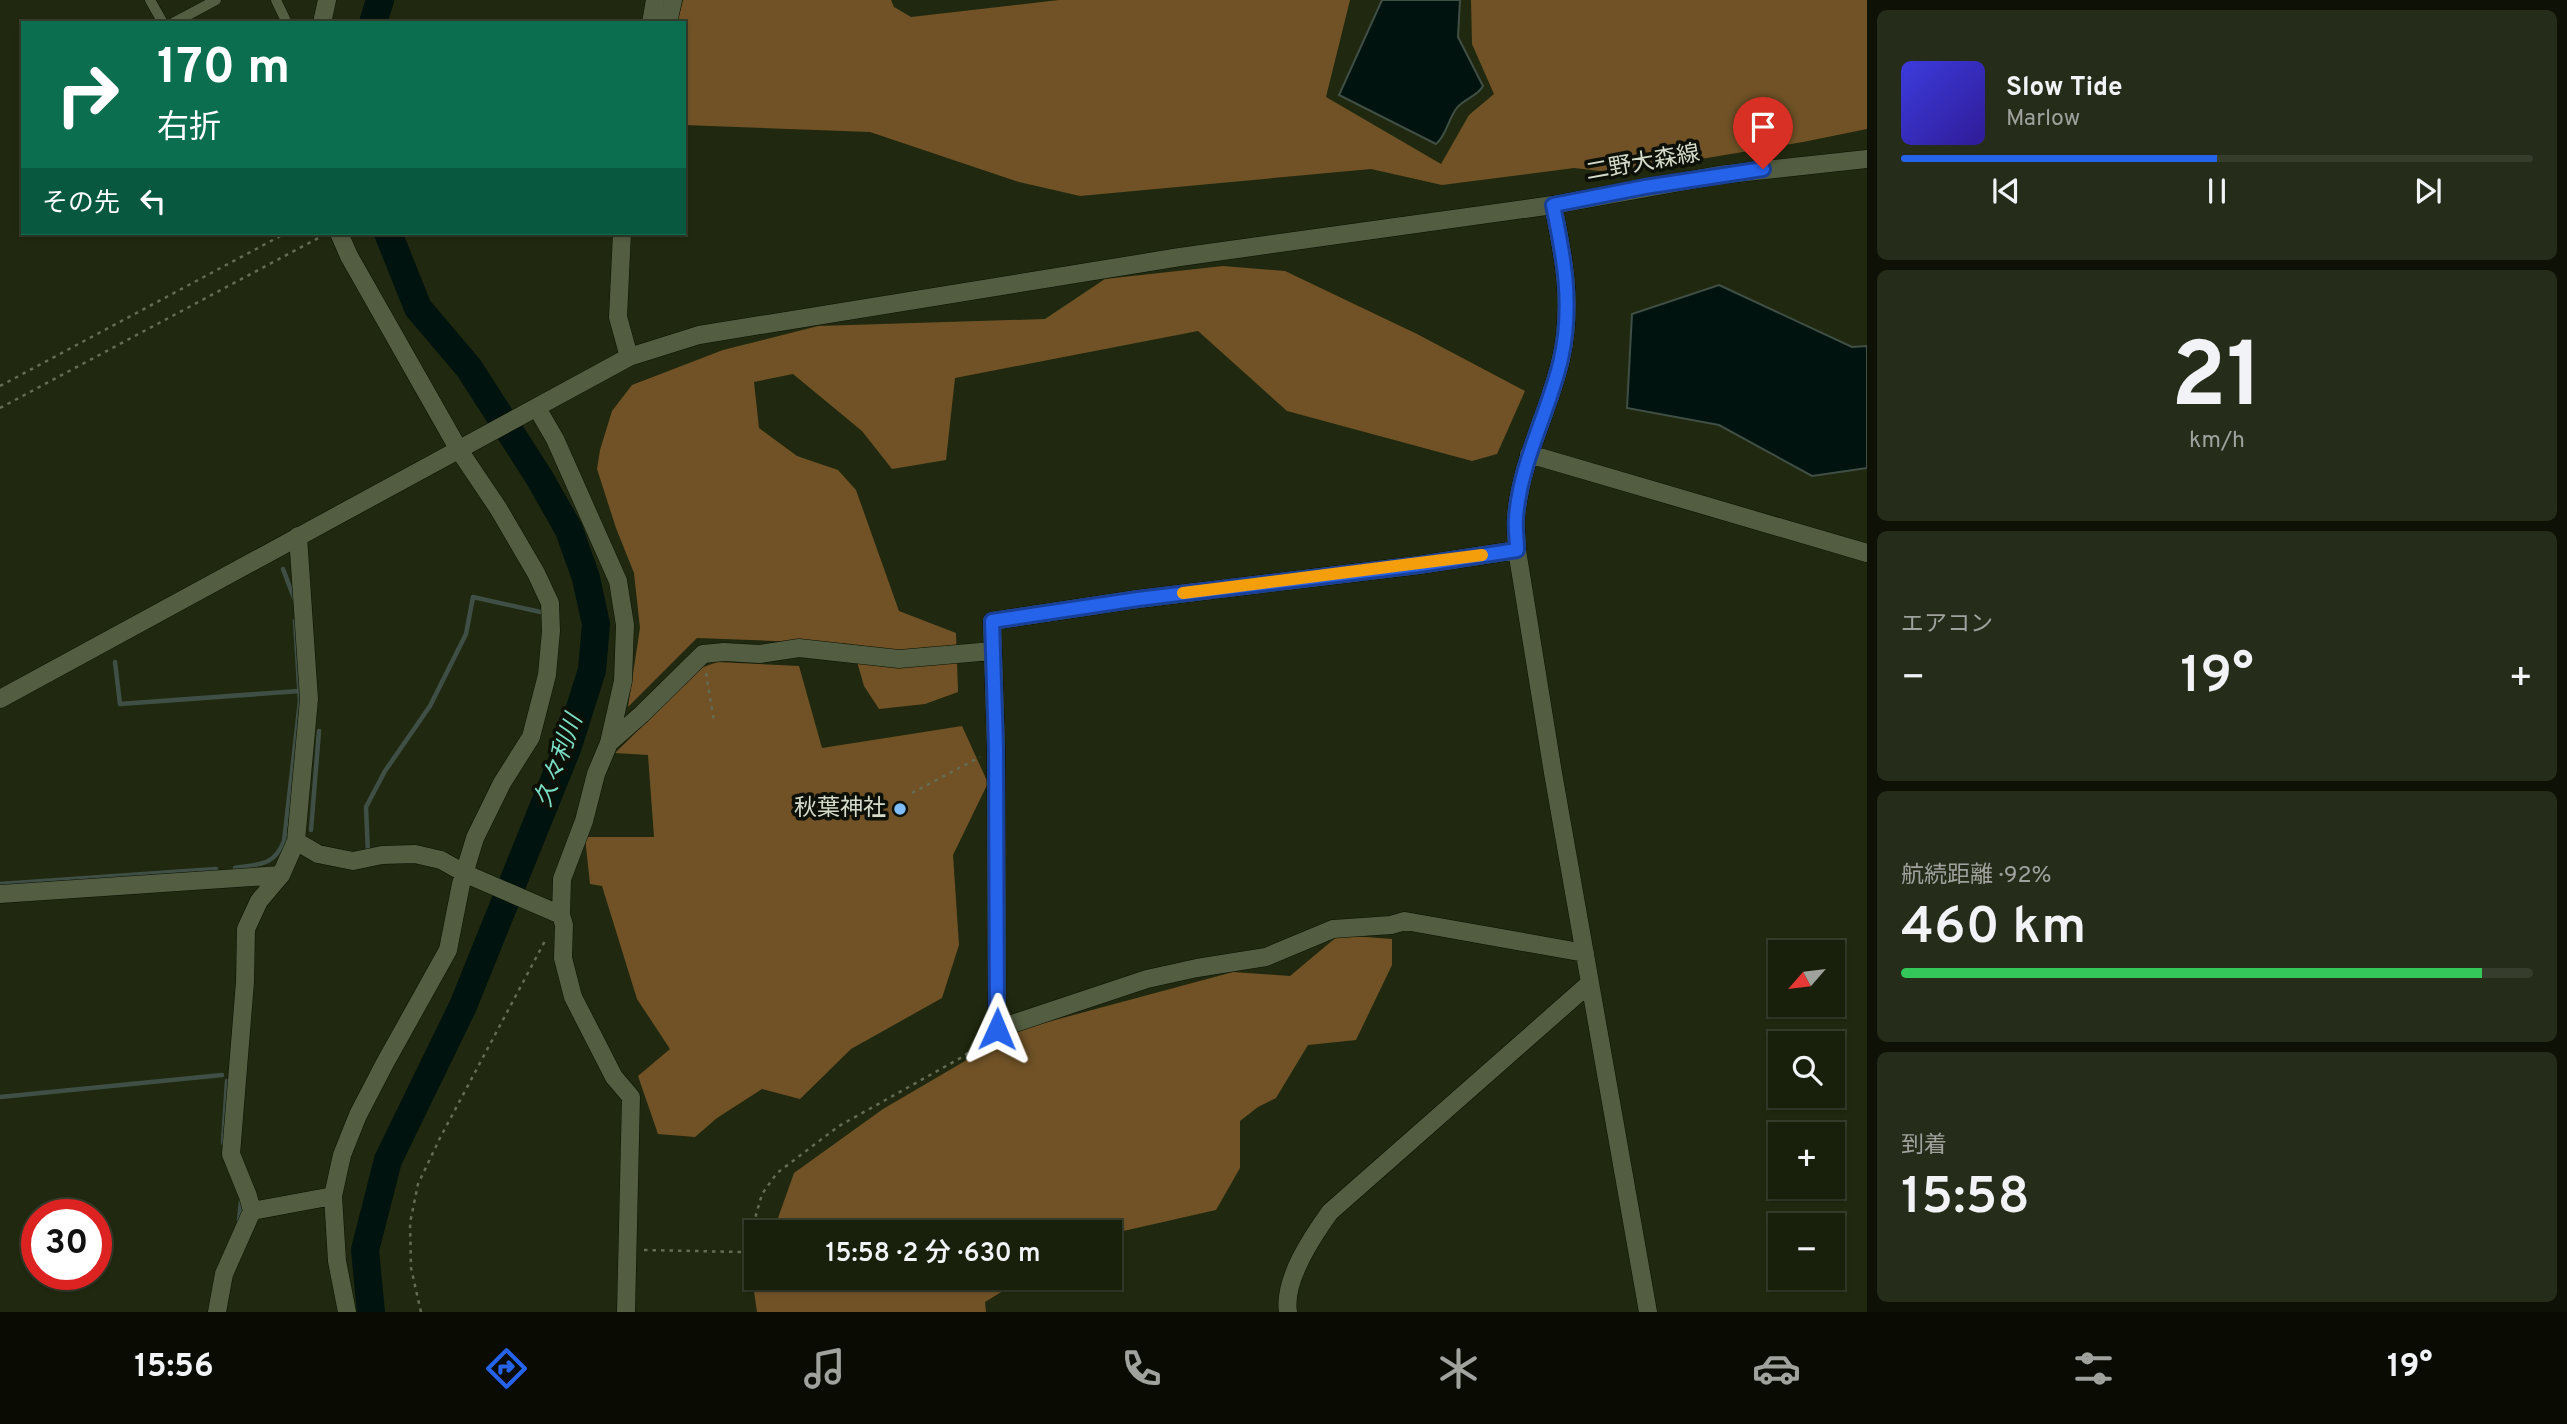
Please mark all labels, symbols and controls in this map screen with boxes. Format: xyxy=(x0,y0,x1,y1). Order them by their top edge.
text: 170 m xyxy=(157,39,290,101)
icon: right xyxy=(42,49,133,140)
text: Slow Tide xyxy=(2006,72,2123,105)
pin xyxy=(1733,97,1793,169)
text: Marlow xyxy=(2006,105,2080,134)
icon: arrive xyxy=(1744,108,1782,146)
text: 右折 xyxy=(157,109,221,149)
street label: 二野大森線 xyxy=(1584,140,1702,188)
icon: previous xyxy=(1987,172,2025,210)
icon: pause xyxy=(2198,172,2236,210)
icon: next xyxy=(2409,172,2447,210)
icon: left xyxy=(134,182,172,220)
text: その先 xyxy=(42,188,120,221)
text: 21 xyxy=(2171,324,2263,439)
text: km/h xyxy=(2189,427,2245,456)
text: エアコン xyxy=(1901,611,1993,640)
text: 19° xyxy=(2180,645,2254,711)
text: − xyxy=(1901,655,1926,704)
text: + xyxy=(2508,655,2533,704)
water label: 久々利川 xyxy=(529,708,592,811)
place label: 秋葉神社 xyxy=(794,795,886,824)
marker: 秋葉神社 xyxy=(892,801,908,817)
text: 航続距離 · 92% xyxy=(1901,862,2052,891)
text: 460 km xyxy=(1901,896,2086,962)
north arrow xyxy=(1768,940,1844,1017)
map controls xyxy=(1768,940,1845,1290)
position arrow xyxy=(960,992,1034,1066)
button: search xyxy=(1768,1031,1845,1108)
button: + xyxy=(1768,1122,1845,1199)
text: 到着 xyxy=(1901,1132,1947,1161)
text: 15:58 xyxy=(1901,1166,2030,1232)
speed limit sign: 30 xyxy=(21,1199,112,1290)
button: − xyxy=(1768,1213,1845,1290)
text: 15:58 · 2 分 · 630 m xyxy=(825,1238,1041,1271)
icon: directions xyxy=(482,1344,531,1393)
icon: music xyxy=(800,1344,849,1393)
icon: phone xyxy=(1117,1344,1166,1393)
icon: climate xyxy=(1434,1344,1483,1393)
icon: car xyxy=(1752,1344,1801,1393)
icon: filters xyxy=(2069,1344,2118,1393)
text: 15:56 xyxy=(134,1348,214,1388)
text: 19° xyxy=(2387,1348,2433,1388)

